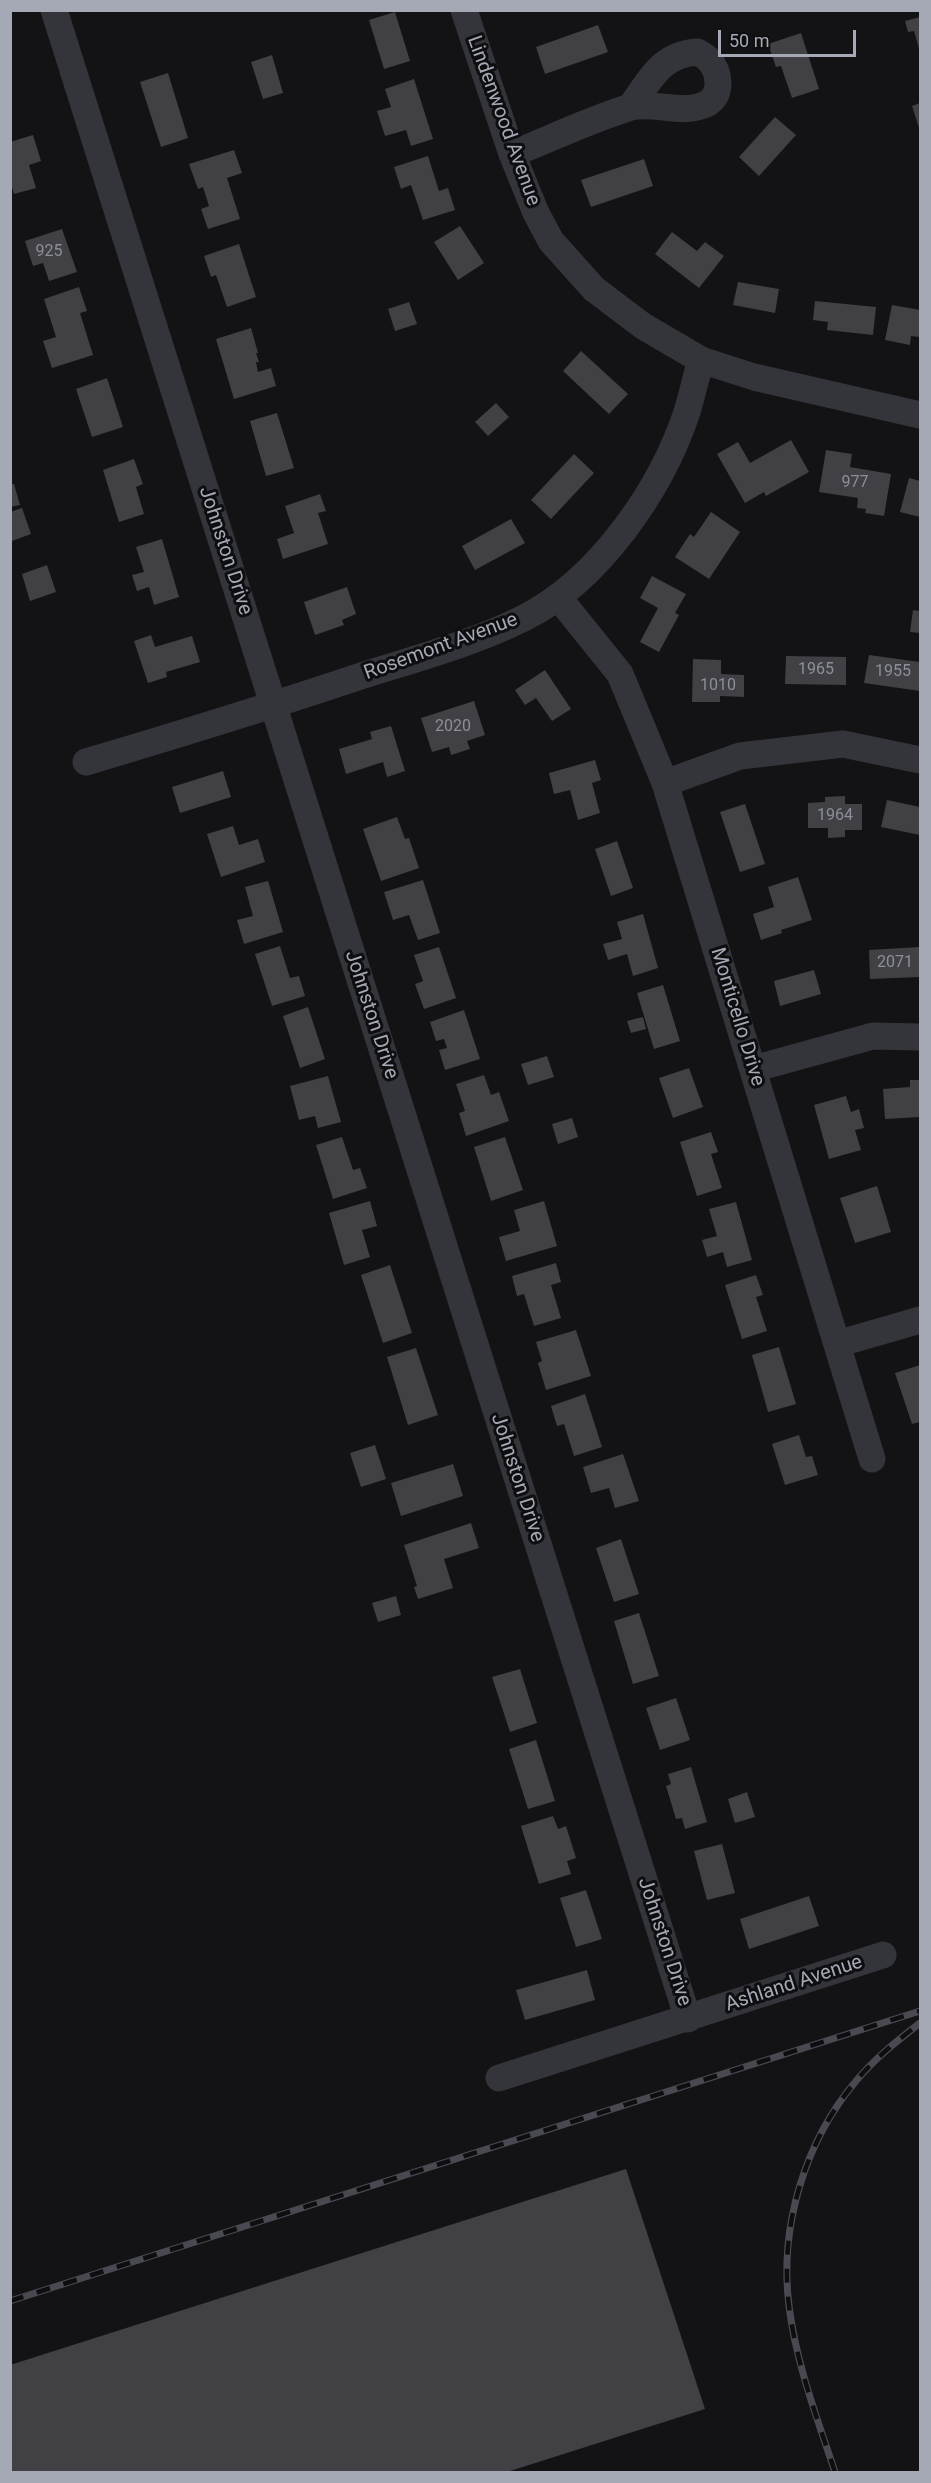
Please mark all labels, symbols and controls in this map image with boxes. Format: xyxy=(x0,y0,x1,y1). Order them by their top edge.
scale bar xyxy=(721,18,859,56)
text: 50 m xyxy=(729,30,769,51)
street label: Lindenwood Avenue xyxy=(461,33,545,209)
house number: 925 xyxy=(36,242,62,262)
house number: 977 xyxy=(842,473,868,493)
street label: Johnston Drive xyxy=(193,484,257,618)
street label: Rosemont Avenue xyxy=(361,608,521,686)
house number: 1965 xyxy=(798,660,834,680)
house number: 1955 xyxy=(875,662,911,682)
house number: 1010 xyxy=(700,676,736,696)
house number: 2020 xyxy=(435,717,471,737)
house number: 1964 xyxy=(817,806,853,826)
street label: Monticello Drive xyxy=(705,945,769,1089)
street label: Johnston Drive xyxy=(339,948,403,1082)
house number: 2071 xyxy=(877,953,913,973)
street label: Johnston Drive xyxy=(485,1411,549,1545)
street label: Johnston Drive xyxy=(632,1875,696,2009)
street label: Ashland Avenue xyxy=(722,1951,866,2017)

